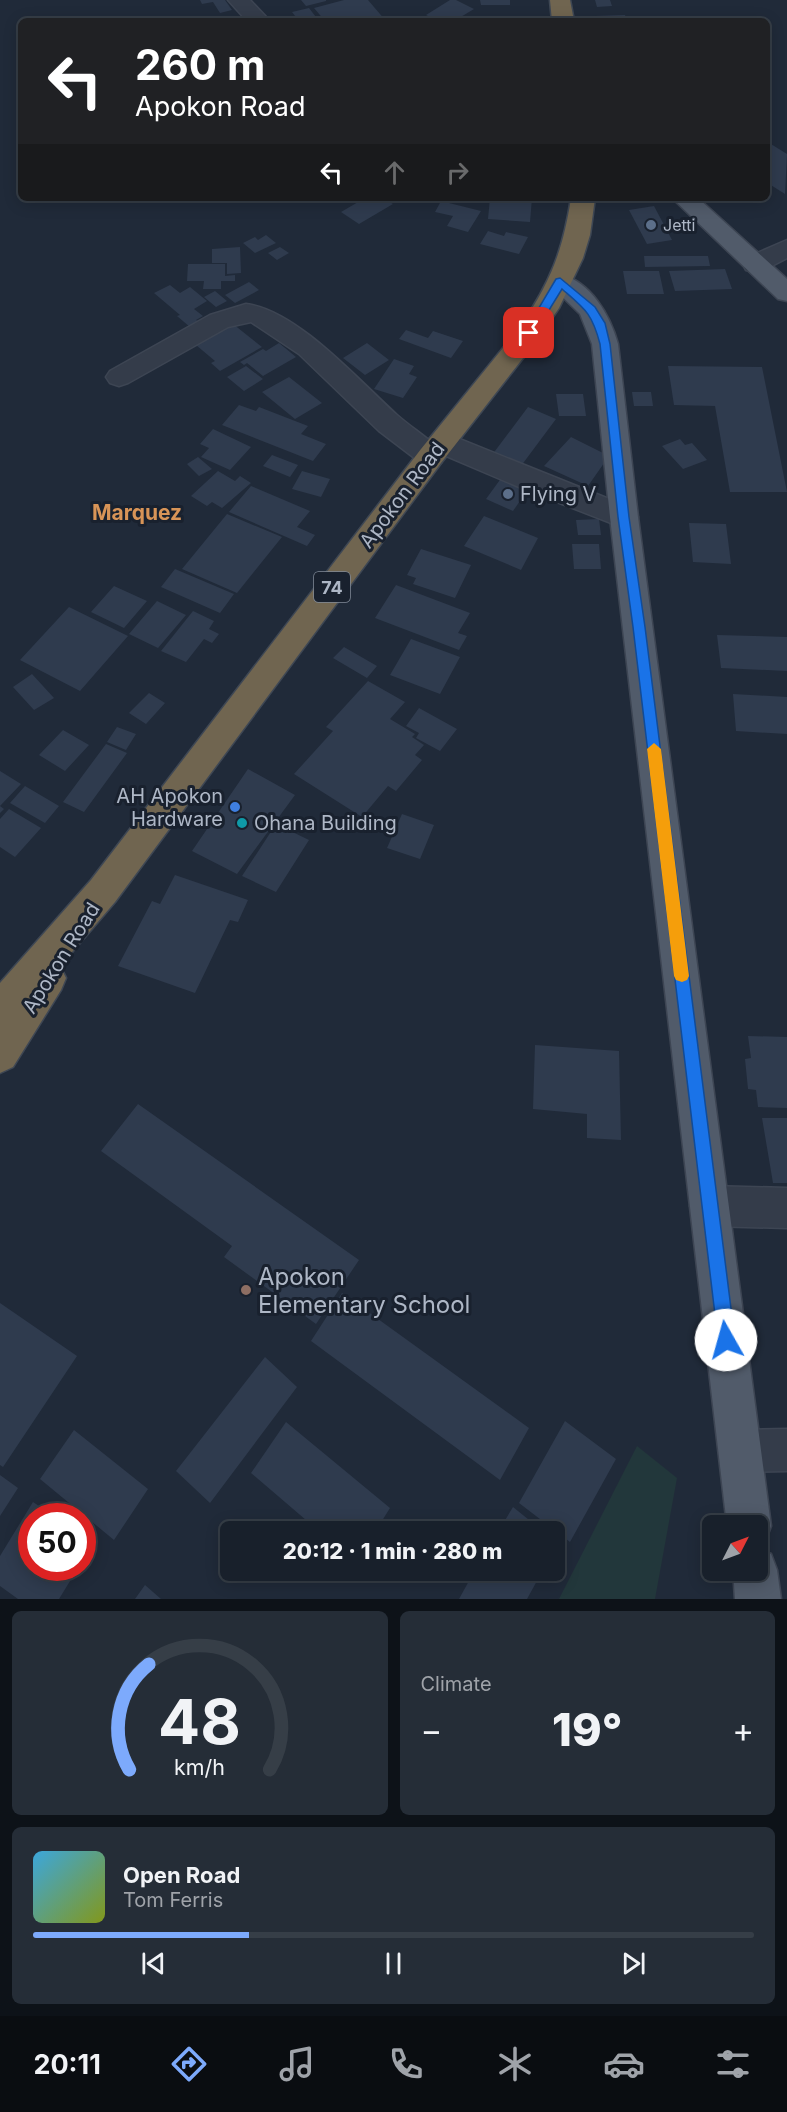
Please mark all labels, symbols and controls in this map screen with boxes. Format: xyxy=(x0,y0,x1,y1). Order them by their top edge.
text: 260 m xyxy=(135,39,265,90)
icon: left xyxy=(36,42,114,120)
text: Apokon Road xyxy=(135,90,305,123)
icon: left xyxy=(315,156,348,189)
icon: ahead xyxy=(378,156,411,189)
icon: right xyxy=(441,156,474,189)
place label: Jetti xyxy=(663,215,695,235)
marker: Jetti xyxy=(644,218,658,232)
pin xyxy=(503,307,554,358)
icon: arrive xyxy=(512,316,545,349)
street label: Apokon Road xyxy=(354,437,450,553)
place label: Flying V xyxy=(520,482,597,506)
marker: Flying V xyxy=(501,487,515,501)
district label: Marquez xyxy=(92,500,182,525)
road number: 74 xyxy=(314,572,350,602)
place label: AH Apokon Hardware xyxy=(116,784,223,831)
marker: AH Apokon Hardware xyxy=(228,800,242,814)
place label: Ohana Building xyxy=(254,811,397,835)
marker: Ohana Building xyxy=(235,816,249,830)
street label: Apokon Road xyxy=(17,898,105,1018)
place label: Apokon Elementary School xyxy=(258,1262,470,1319)
marker: Apokon Elementary School xyxy=(239,1283,253,1297)
position arrow xyxy=(694,1308,758,1372)
speed limit sign: 50 xyxy=(18,1503,96,1581)
north arrow xyxy=(702,1515,768,1581)
map controls xyxy=(702,1515,768,1581)
text: 20:12 · 1 min · 280 m xyxy=(283,1538,502,1564)
text: Climate xyxy=(421,1672,492,1696)
text: 48 xyxy=(158,1684,241,1759)
text: 19° xyxy=(552,1702,622,1757)
text: − xyxy=(421,1710,442,1750)
text: + xyxy=(732,1710,754,1750)
text: km/h xyxy=(174,1754,225,1780)
text: Open Road xyxy=(123,1862,240,1888)
text: Tom Ferris xyxy=(123,1888,223,1912)
icon: previous xyxy=(137,1947,170,1980)
icon: pause xyxy=(377,1947,410,1980)
icon: next xyxy=(617,1947,650,1980)
icon: directions xyxy=(168,2043,210,2085)
icon: music xyxy=(276,2043,318,2085)
icon: phone xyxy=(385,2043,427,2085)
icon: climate xyxy=(494,2043,536,2085)
icon: car xyxy=(603,2043,645,2085)
icon: filters xyxy=(712,2043,754,2085)
text: 20:11 xyxy=(33,2048,101,2081)

